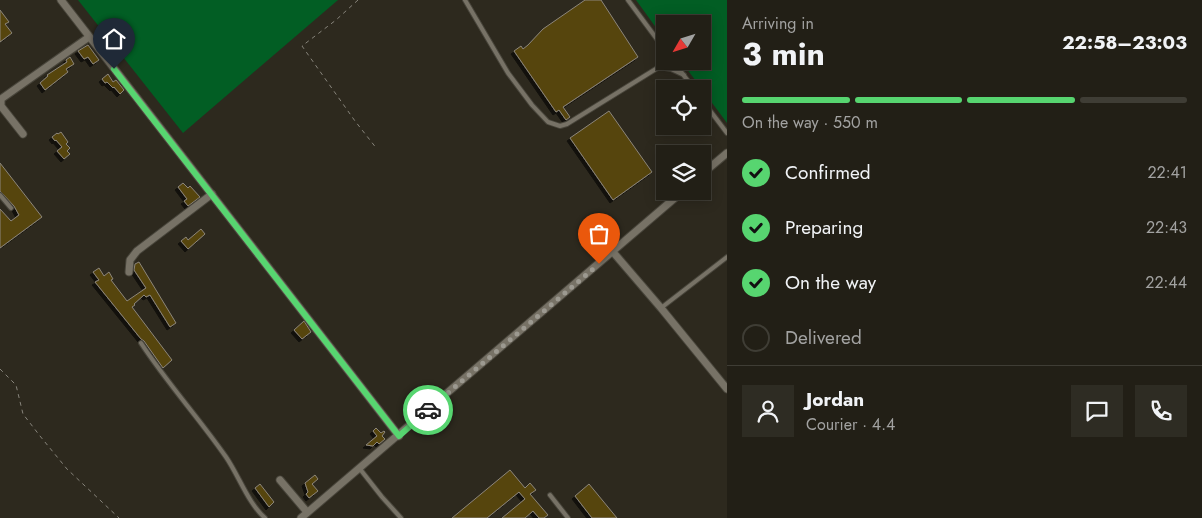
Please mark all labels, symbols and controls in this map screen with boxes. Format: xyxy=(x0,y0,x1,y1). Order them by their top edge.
text: Arriving in xyxy=(742,12,814,35)
north arrow xyxy=(656,15,711,70)
map controls xyxy=(656,15,711,200)
pin xyxy=(93,18,135,69)
icon: home xyxy=(100,25,128,53)
text: 22:58–23:03 xyxy=(1062,29,1187,56)
text: 3 min xyxy=(742,31,825,77)
button: locate xyxy=(656,80,711,135)
text: On the way · 550 m xyxy=(742,111,878,134)
button: layers xyxy=(656,145,711,200)
icon: check xyxy=(742,159,770,187)
text: Confirmed xyxy=(785,159,871,186)
text: 22:41 xyxy=(1147,161,1187,184)
pin xyxy=(578,213,620,264)
icon: check xyxy=(742,214,770,242)
text: Preparing xyxy=(785,214,863,241)
text: 22:43 xyxy=(1146,216,1187,239)
icon: bag xyxy=(585,220,613,248)
icon: check xyxy=(742,269,770,297)
text: On the way xyxy=(785,269,876,296)
text: 22:44 xyxy=(1145,271,1187,294)
text: Delivered xyxy=(785,324,862,351)
courier xyxy=(403,385,453,435)
button: person xyxy=(742,385,794,437)
button: chat xyxy=(1071,385,1123,437)
button: phone xyxy=(1135,385,1187,437)
text: Jordan xyxy=(806,386,864,413)
icon: car xyxy=(414,396,442,424)
text: Courier · 4.4 xyxy=(806,413,895,436)

